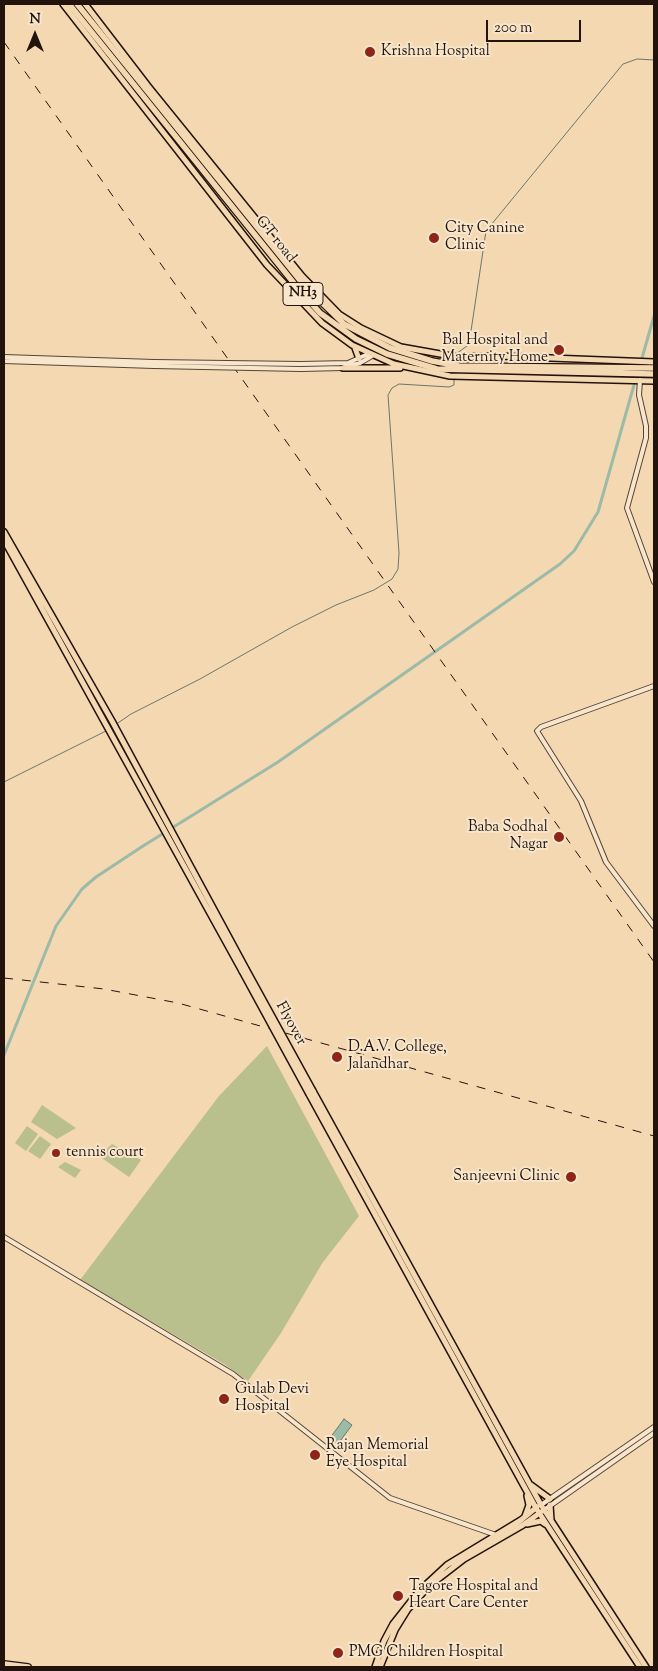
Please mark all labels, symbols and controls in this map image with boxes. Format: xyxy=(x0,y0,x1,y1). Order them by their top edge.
north arrow xyxy=(10,10,60,60)
text: N xyxy=(29,10,41,30)
scale bar xyxy=(488,10,583,42)
text: 200 m xyxy=(494,18,533,39)
place label: Krishna Hospital xyxy=(381,43,490,61)
marker: Krishna Hospital xyxy=(363,45,377,59)
street label: GT road xyxy=(251,213,299,267)
place label: City Canine Clinic xyxy=(445,220,524,255)
marker: City Canine Clinic xyxy=(427,231,441,245)
road number: NH3 xyxy=(283,282,323,306)
place label: Bal Hospital and Maternity Home xyxy=(442,332,548,367)
marker: Bal Hospital and Maternity Home xyxy=(552,343,566,357)
place label: Baba Sodhal Nagar xyxy=(468,819,548,854)
marker: Baba Sodhal Nagar xyxy=(552,830,566,844)
street label: Flyover xyxy=(271,999,309,1049)
place label: D.A.V. College, Jalandhar xyxy=(348,1039,447,1074)
marker: D.A.V. College, Jalandhar xyxy=(330,1050,344,1064)
place label: tennis court xyxy=(66,1144,144,1162)
marker: tennis court xyxy=(50,1147,62,1159)
place label: Sanjeevni Clinic xyxy=(453,1168,560,1186)
marker: Sanjeevni Clinic xyxy=(564,1170,578,1184)
place label: Gulab Devi Hospital xyxy=(235,1381,309,1416)
marker: Gulab Devi Hospital xyxy=(217,1392,231,1406)
place label: Rajan Memorial Eye Hospital xyxy=(326,1437,429,1472)
marker: Rajan Memorial Eye Hospital xyxy=(308,1448,322,1462)
place label: Tagore Hospital and Heart Care Center xyxy=(409,1578,538,1613)
marker: Tagore Hospital and Heart Care Center xyxy=(391,1589,405,1603)
place label: PMG Children Hospital xyxy=(349,1644,503,1662)
marker: PMG Children Hospital xyxy=(331,1646,345,1660)

